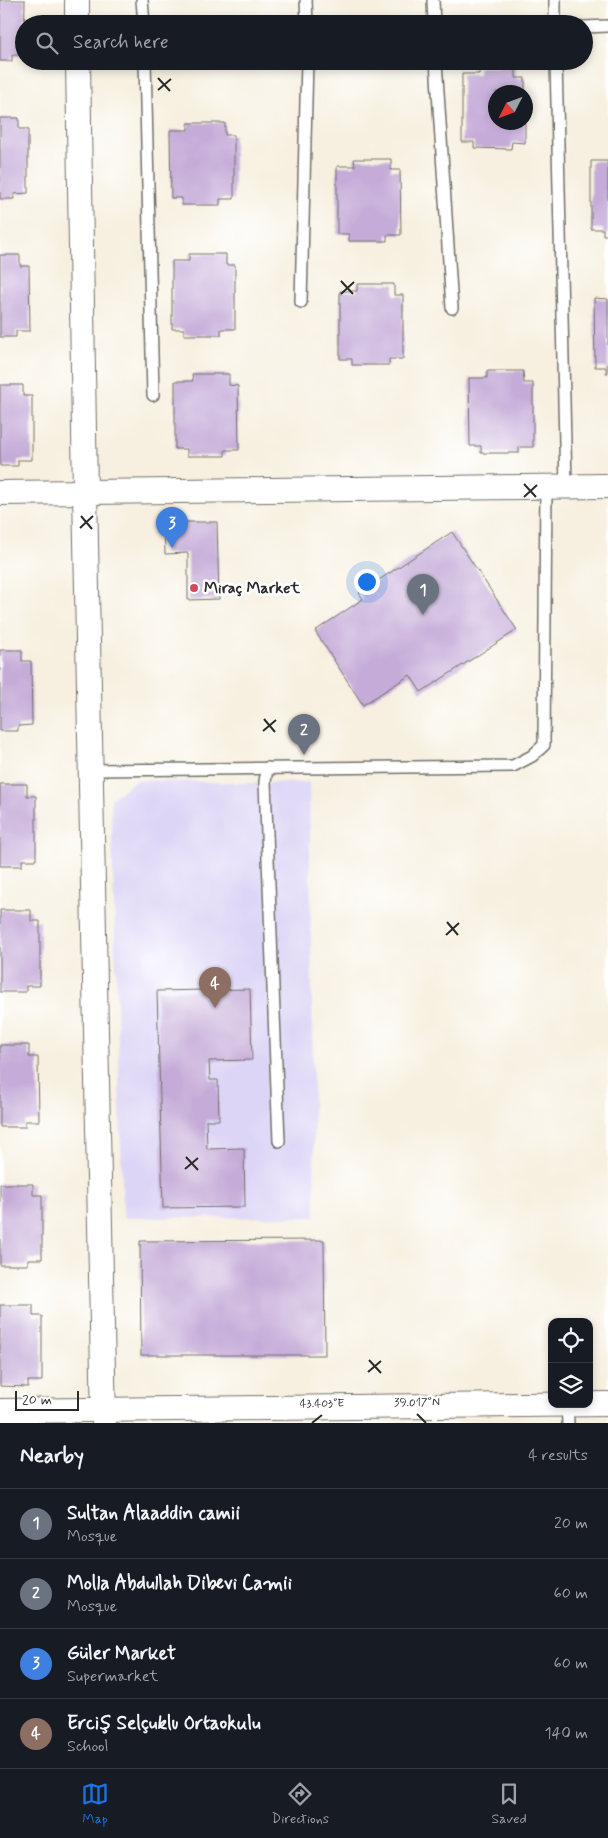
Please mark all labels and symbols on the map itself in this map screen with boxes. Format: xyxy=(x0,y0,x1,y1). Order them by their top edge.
north arrow xyxy=(488,85,533,130)
pin: 3 xyxy=(156,507,188,548)
your location xyxy=(354,569,380,595)
pin: 1 xyxy=(407,574,439,615)
place label: Miraç Market xyxy=(204,578,300,599)
marker: Miraç Market xyxy=(188,582,200,594)
pin: 2 xyxy=(288,714,320,755)
pin: 4 xyxy=(199,967,231,1008)
scale bar xyxy=(15,1388,79,1411)
text: 39.017°N xyxy=(394,1395,440,1411)
text: 43.403°E xyxy=(300,1396,344,1412)

